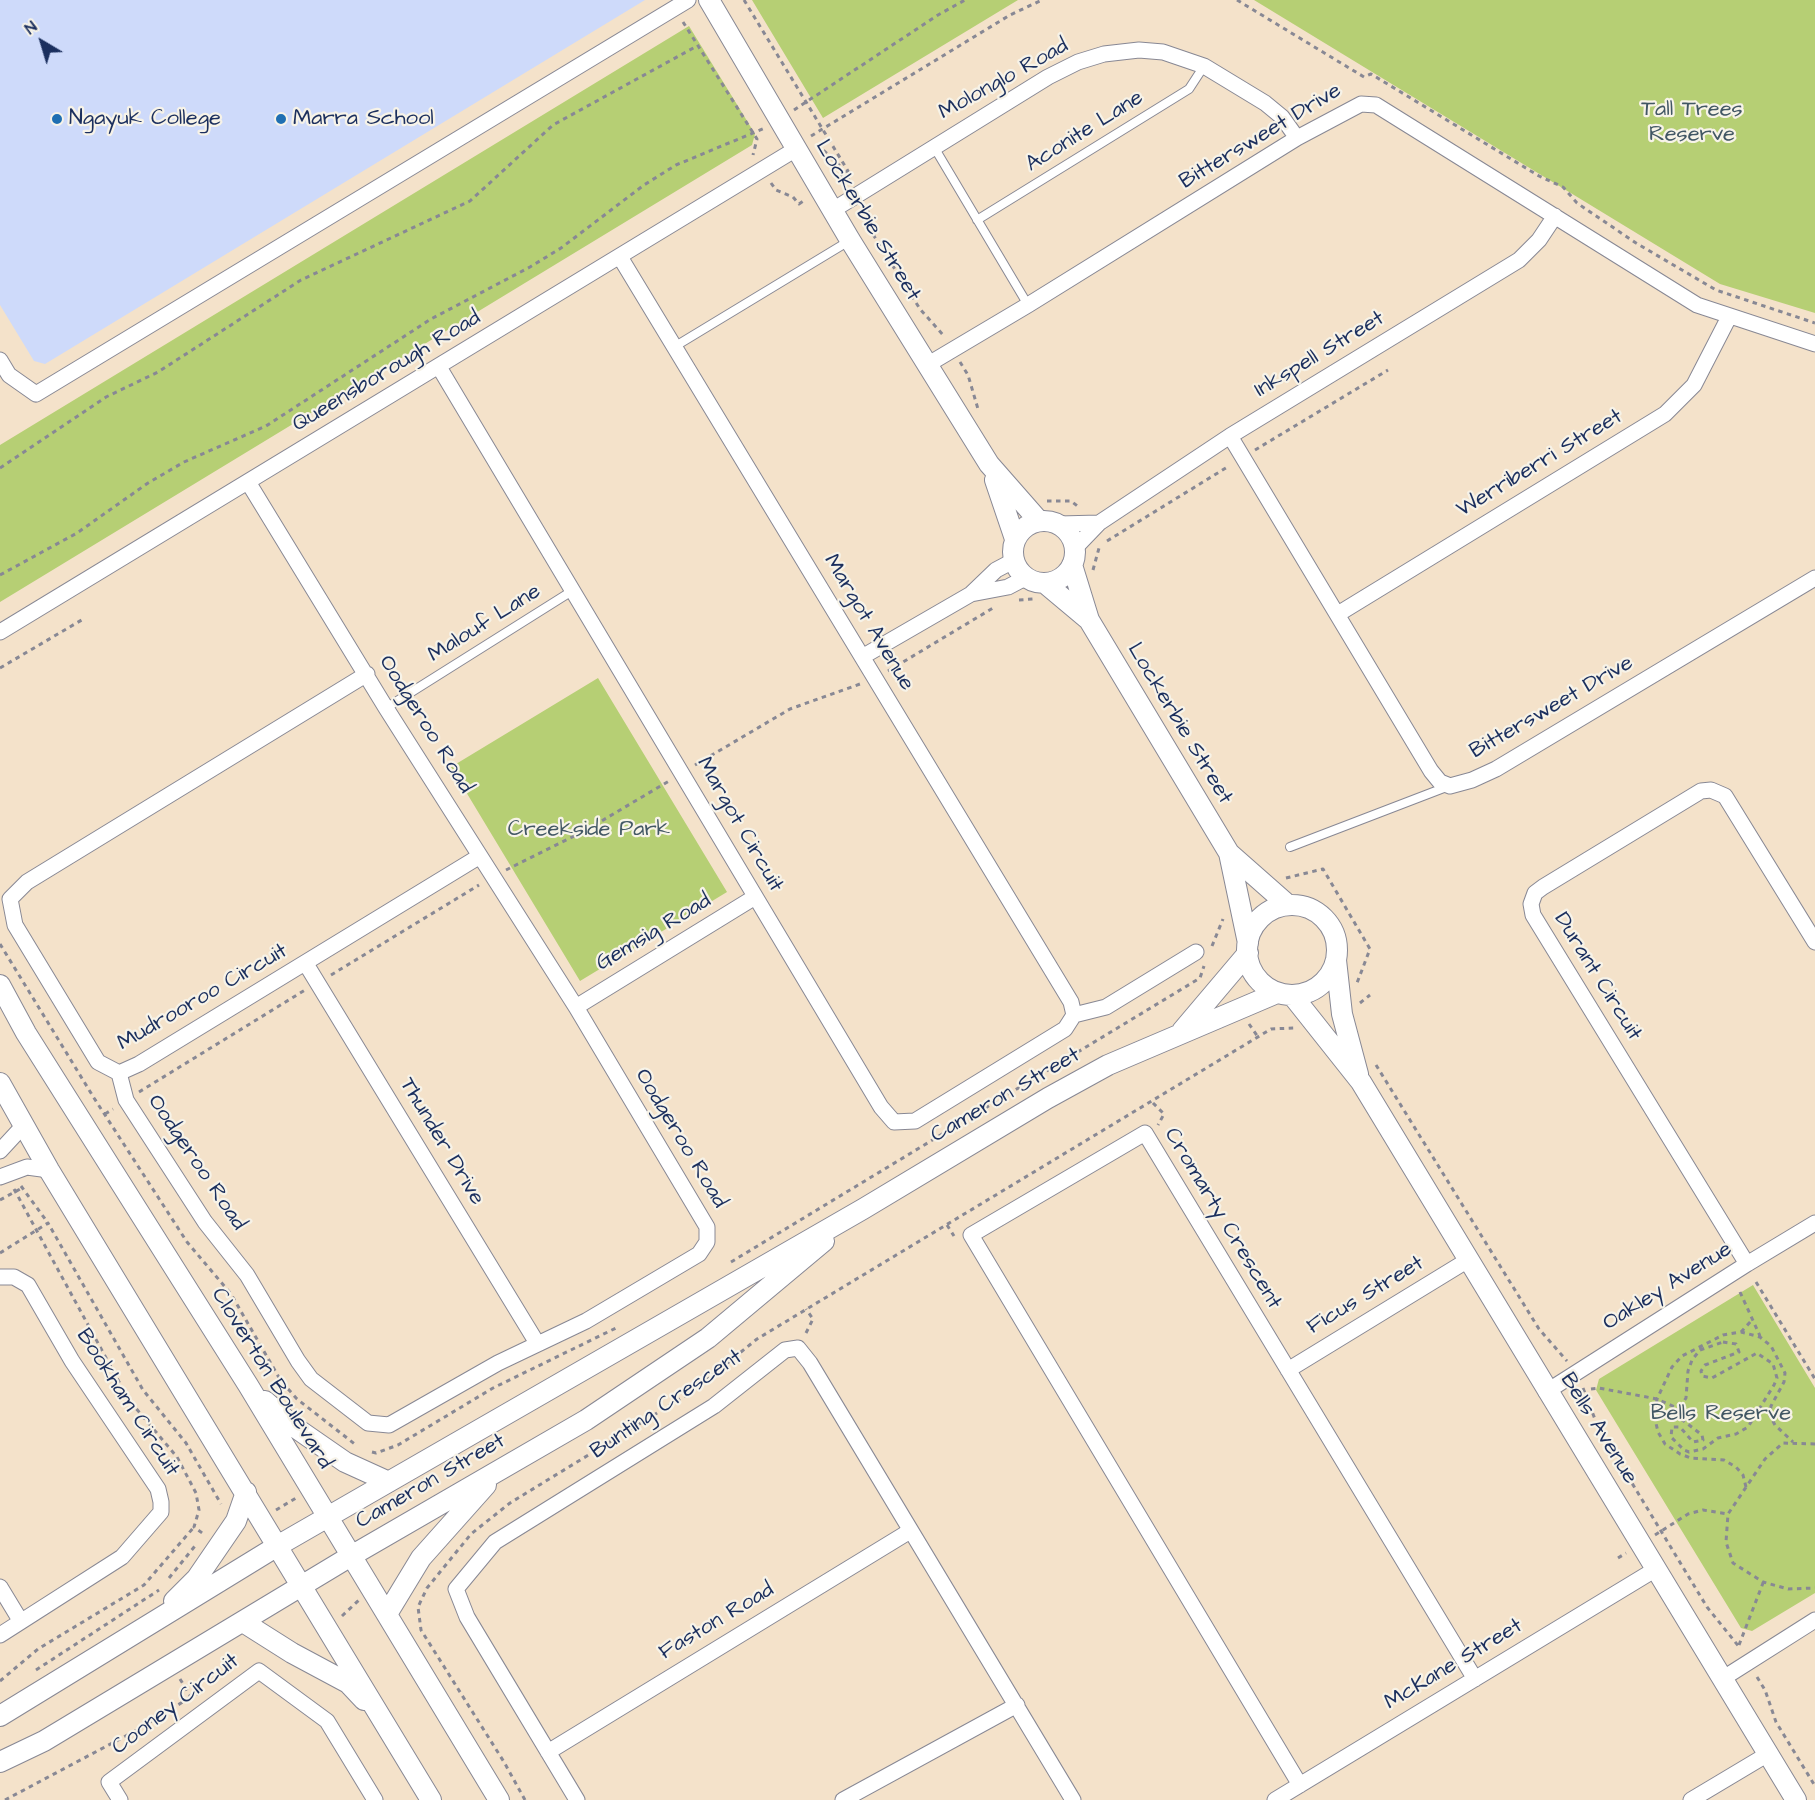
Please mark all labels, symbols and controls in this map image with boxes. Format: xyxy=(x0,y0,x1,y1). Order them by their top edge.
north arrow xyxy=(12,12,72,72)
text: N xyxy=(20,16,42,40)
street label: Molonglo Road xyxy=(935,34,1073,126)
street label: Bittersweet Drive xyxy=(1175,78,1347,196)
street label: Aconite Lane xyxy=(1021,85,1149,179)
park label: Tall Trees Reserve xyxy=(1641,97,1743,148)
place label: Ngayuk College xyxy=(69,106,221,132)
place label: Marra School xyxy=(293,106,434,132)
marker: Ngayuk College xyxy=(50,112,64,126)
marker: Marra School xyxy=(274,112,288,126)
street label: Lockerbie Street xyxy=(808,136,926,306)
street label: Queensborough Road xyxy=(288,305,486,439)
street label: Inkspell Street xyxy=(1250,306,1390,404)
street label: Werriberri Street xyxy=(1452,404,1628,524)
street label: Margot Avenue xyxy=(817,550,919,696)
street label: Malouf Lane xyxy=(424,579,546,669)
street label: Lockerbie Street xyxy=(1120,639,1238,809)
street label: Oodgeroo Road xyxy=(372,651,478,799)
street label: Bittersweet Drive xyxy=(1466,651,1638,765)
street label: Margot Circuit xyxy=(690,753,788,897)
park label: Creekside Park xyxy=(508,817,670,843)
street label: Gemsig Road xyxy=(592,888,716,978)
street label: Durant Circuit xyxy=(1547,908,1647,1046)
street label: Mudrooroo Circuit xyxy=(113,939,293,1057)
street label: Cameron Street xyxy=(927,1043,1085,1149)
street label: Oodgeroo Road xyxy=(628,1065,732,1213)
street label: Thunder Drive xyxy=(393,1074,489,1210)
street label: Oodgeroo Road xyxy=(141,1090,251,1236)
street label: Cromarty Crescent xyxy=(1157,1124,1287,1314)
street label: Oakley Avenue xyxy=(1599,1237,1737,1337)
street label: Ficus Street xyxy=(1303,1251,1429,1341)
street label: Cloverton Boulevard xyxy=(205,1284,337,1474)
street label: Bookham Circuit xyxy=(70,1324,184,1482)
street label: Bunting Crescent xyxy=(586,1344,748,1466)
street label: Bells Avenue xyxy=(1553,1369,1643,1489)
park label: Bells Reserve xyxy=(1651,1401,1791,1427)
street label: Cameron Street xyxy=(352,1429,510,1535)
street label: Faston Road xyxy=(655,1577,779,1667)
street label: McKane Street xyxy=(1380,1613,1528,1717)
street label: Cooney Circuit xyxy=(107,1649,245,1761)

